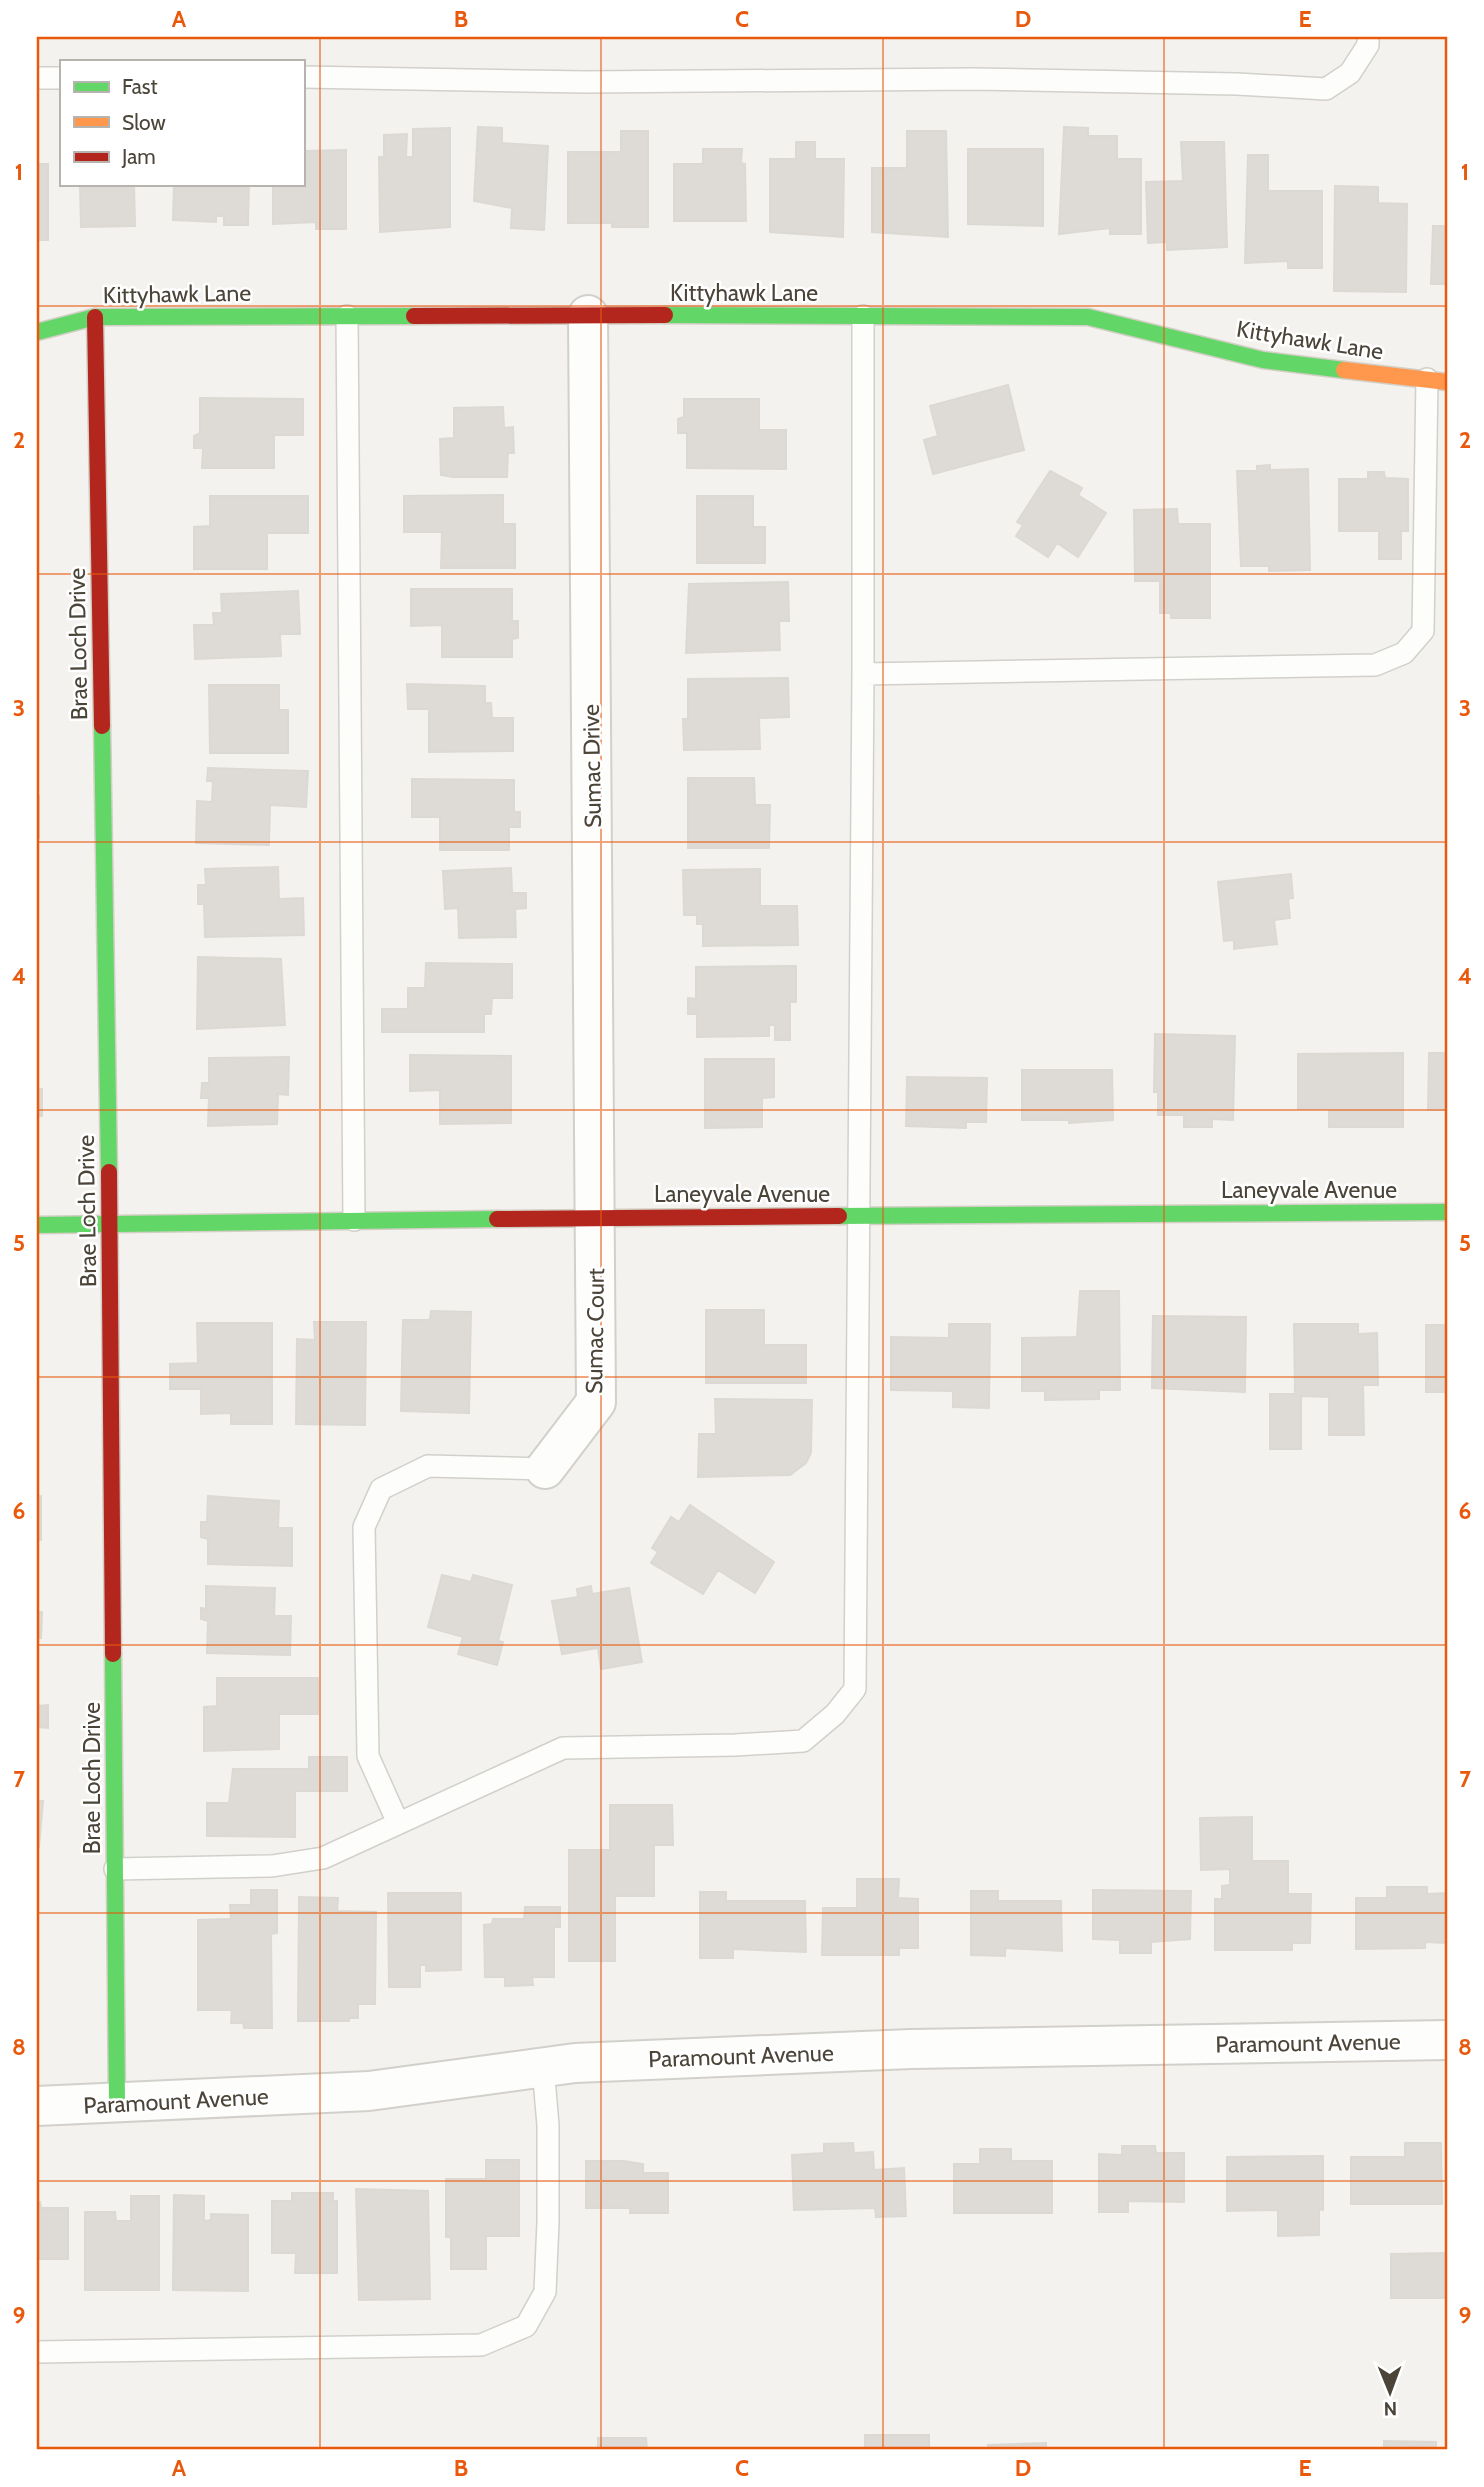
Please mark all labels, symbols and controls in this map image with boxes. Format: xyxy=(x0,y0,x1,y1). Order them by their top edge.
text: A xyxy=(172,5,187,33)
text: B xyxy=(454,5,468,33)
text: C xyxy=(735,5,749,33)
text: D xyxy=(1015,5,1031,33)
text: E xyxy=(1298,5,1312,33)
legend xyxy=(60,60,304,186)
text: Fast xyxy=(122,74,158,99)
text: Slow xyxy=(122,110,166,135)
text: Jam xyxy=(121,144,156,169)
text: 1 xyxy=(15,158,23,186)
text: 1 xyxy=(1461,158,1469,186)
street label: Kittyhawk Lane xyxy=(103,279,252,309)
street label: Kittyhawk Lane xyxy=(670,279,818,307)
street label: Kittyhawk Lane xyxy=(1235,315,1386,365)
text: 2 xyxy=(13,426,25,454)
text: 2 xyxy=(1459,426,1471,454)
street label: Brae Loch Drive xyxy=(63,567,93,720)
text: 3 xyxy=(13,694,25,722)
text: 3 xyxy=(1459,694,1471,722)
street label: Sumac Drive xyxy=(577,704,607,828)
text: 4 xyxy=(12,962,26,990)
text: 4 xyxy=(1458,962,1472,990)
street label: Brae Loch Drive xyxy=(72,1134,102,1287)
street label: Laneyvale Avenue xyxy=(1221,1176,1397,1204)
street label: Laneyvale Avenue xyxy=(654,1180,830,1208)
text: 5 xyxy=(13,1229,25,1257)
text: 5 xyxy=(1459,1229,1471,1257)
street label: Sumac Court xyxy=(580,1268,610,1394)
text: 6 xyxy=(13,1497,25,1525)
text: 6 xyxy=(1459,1497,1471,1525)
street label: Brae Loch Drive xyxy=(78,1702,106,1854)
text: 7 xyxy=(13,1765,25,1793)
text: 7 xyxy=(1459,1765,1471,1793)
street label: Paramount Avenue xyxy=(1215,2027,1401,2059)
text: 8 xyxy=(12,2033,26,2061)
text: 8 xyxy=(1458,2033,1472,2061)
street label: Paramount Avenue xyxy=(648,2039,834,2073)
street label: Paramount Avenue xyxy=(83,2082,270,2120)
text: 9 xyxy=(13,2301,25,2329)
text: 9 xyxy=(1459,2301,1471,2329)
north arrow xyxy=(1354,2358,1424,2428)
text: N xyxy=(1383,2397,1397,2420)
text: A xyxy=(172,2454,187,2482)
text: B xyxy=(454,2454,468,2482)
text: C xyxy=(735,2454,749,2482)
text: D xyxy=(1015,2454,1031,2482)
text: E xyxy=(1298,2454,1312,2482)

